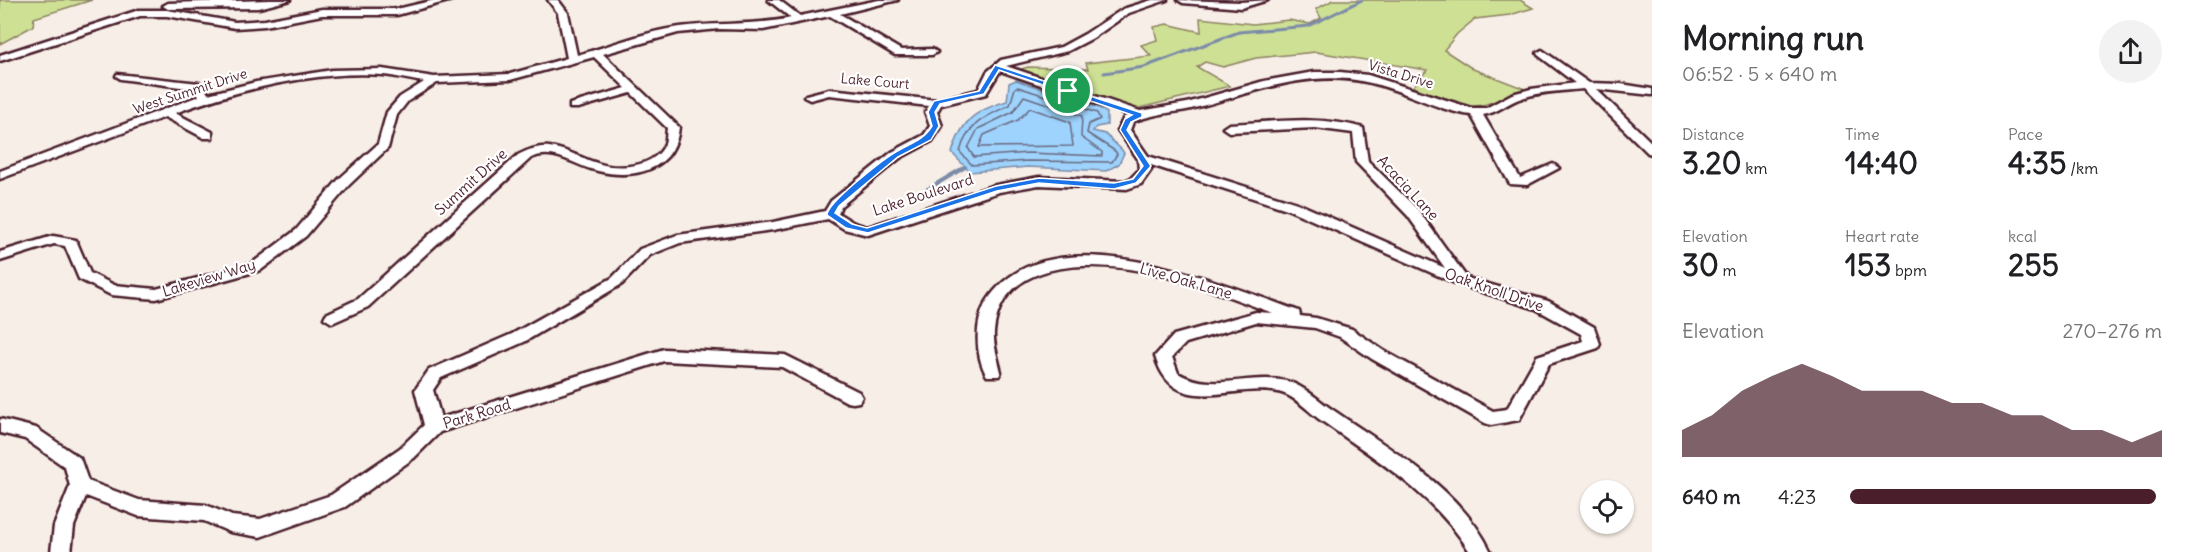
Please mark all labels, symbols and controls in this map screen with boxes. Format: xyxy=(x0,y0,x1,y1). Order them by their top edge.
text: Morning run xyxy=(1682,17,1864,59)
button: share xyxy=(2099,20,2162,83)
street label: Vista Drive xyxy=(1366,56,1436,92)
text: 06:52 · 5 × 640 m xyxy=(1682,61,1837,86)
street label: West Summit Drive xyxy=(131,64,249,118)
pin xyxy=(1042,65,1093,116)
street label: Lake Court xyxy=(840,69,910,93)
icon: arrive xyxy=(1051,74,1084,107)
text: Distance xyxy=(1682,124,1744,144)
text: Time xyxy=(1845,124,1880,144)
text: Pace xyxy=(2008,124,2043,144)
street label: Summit Drive xyxy=(431,144,511,219)
text: 3.20 xyxy=(1682,144,1741,182)
text: 14:40 xyxy=(1845,144,1918,182)
text: 4:35 xyxy=(2008,144,2066,182)
street label: Acacia Lane xyxy=(1373,151,1443,224)
text: km xyxy=(1741,158,1767,178)
text: /km xyxy=(2066,158,2098,178)
street label: Lake Boulevard xyxy=(870,169,976,220)
text: Elevation xyxy=(1682,226,1748,246)
text: Heart rate xyxy=(1845,226,1919,246)
text: kcal xyxy=(2008,226,2037,246)
text: 30 xyxy=(1682,246,1719,284)
text: 153 xyxy=(1845,246,1891,284)
text: 255 xyxy=(2008,246,2059,284)
street label: Lakeview Way xyxy=(160,254,258,301)
street label: Live Oak Lane xyxy=(1138,258,1235,303)
text: m xyxy=(1719,260,1737,280)
text: bpm xyxy=(1891,260,1927,280)
street label: Oak Knoll Drive xyxy=(1442,264,1546,315)
text: Elevation xyxy=(1682,318,1764,343)
text: 270–276 m xyxy=(2062,318,2162,343)
street label: Park Road xyxy=(441,394,513,433)
map controls xyxy=(1580,480,1634,534)
button: locate xyxy=(1580,480,1634,534)
text: 640 m xyxy=(1682,484,1741,509)
text: 4:23 xyxy=(1778,484,1816,509)

